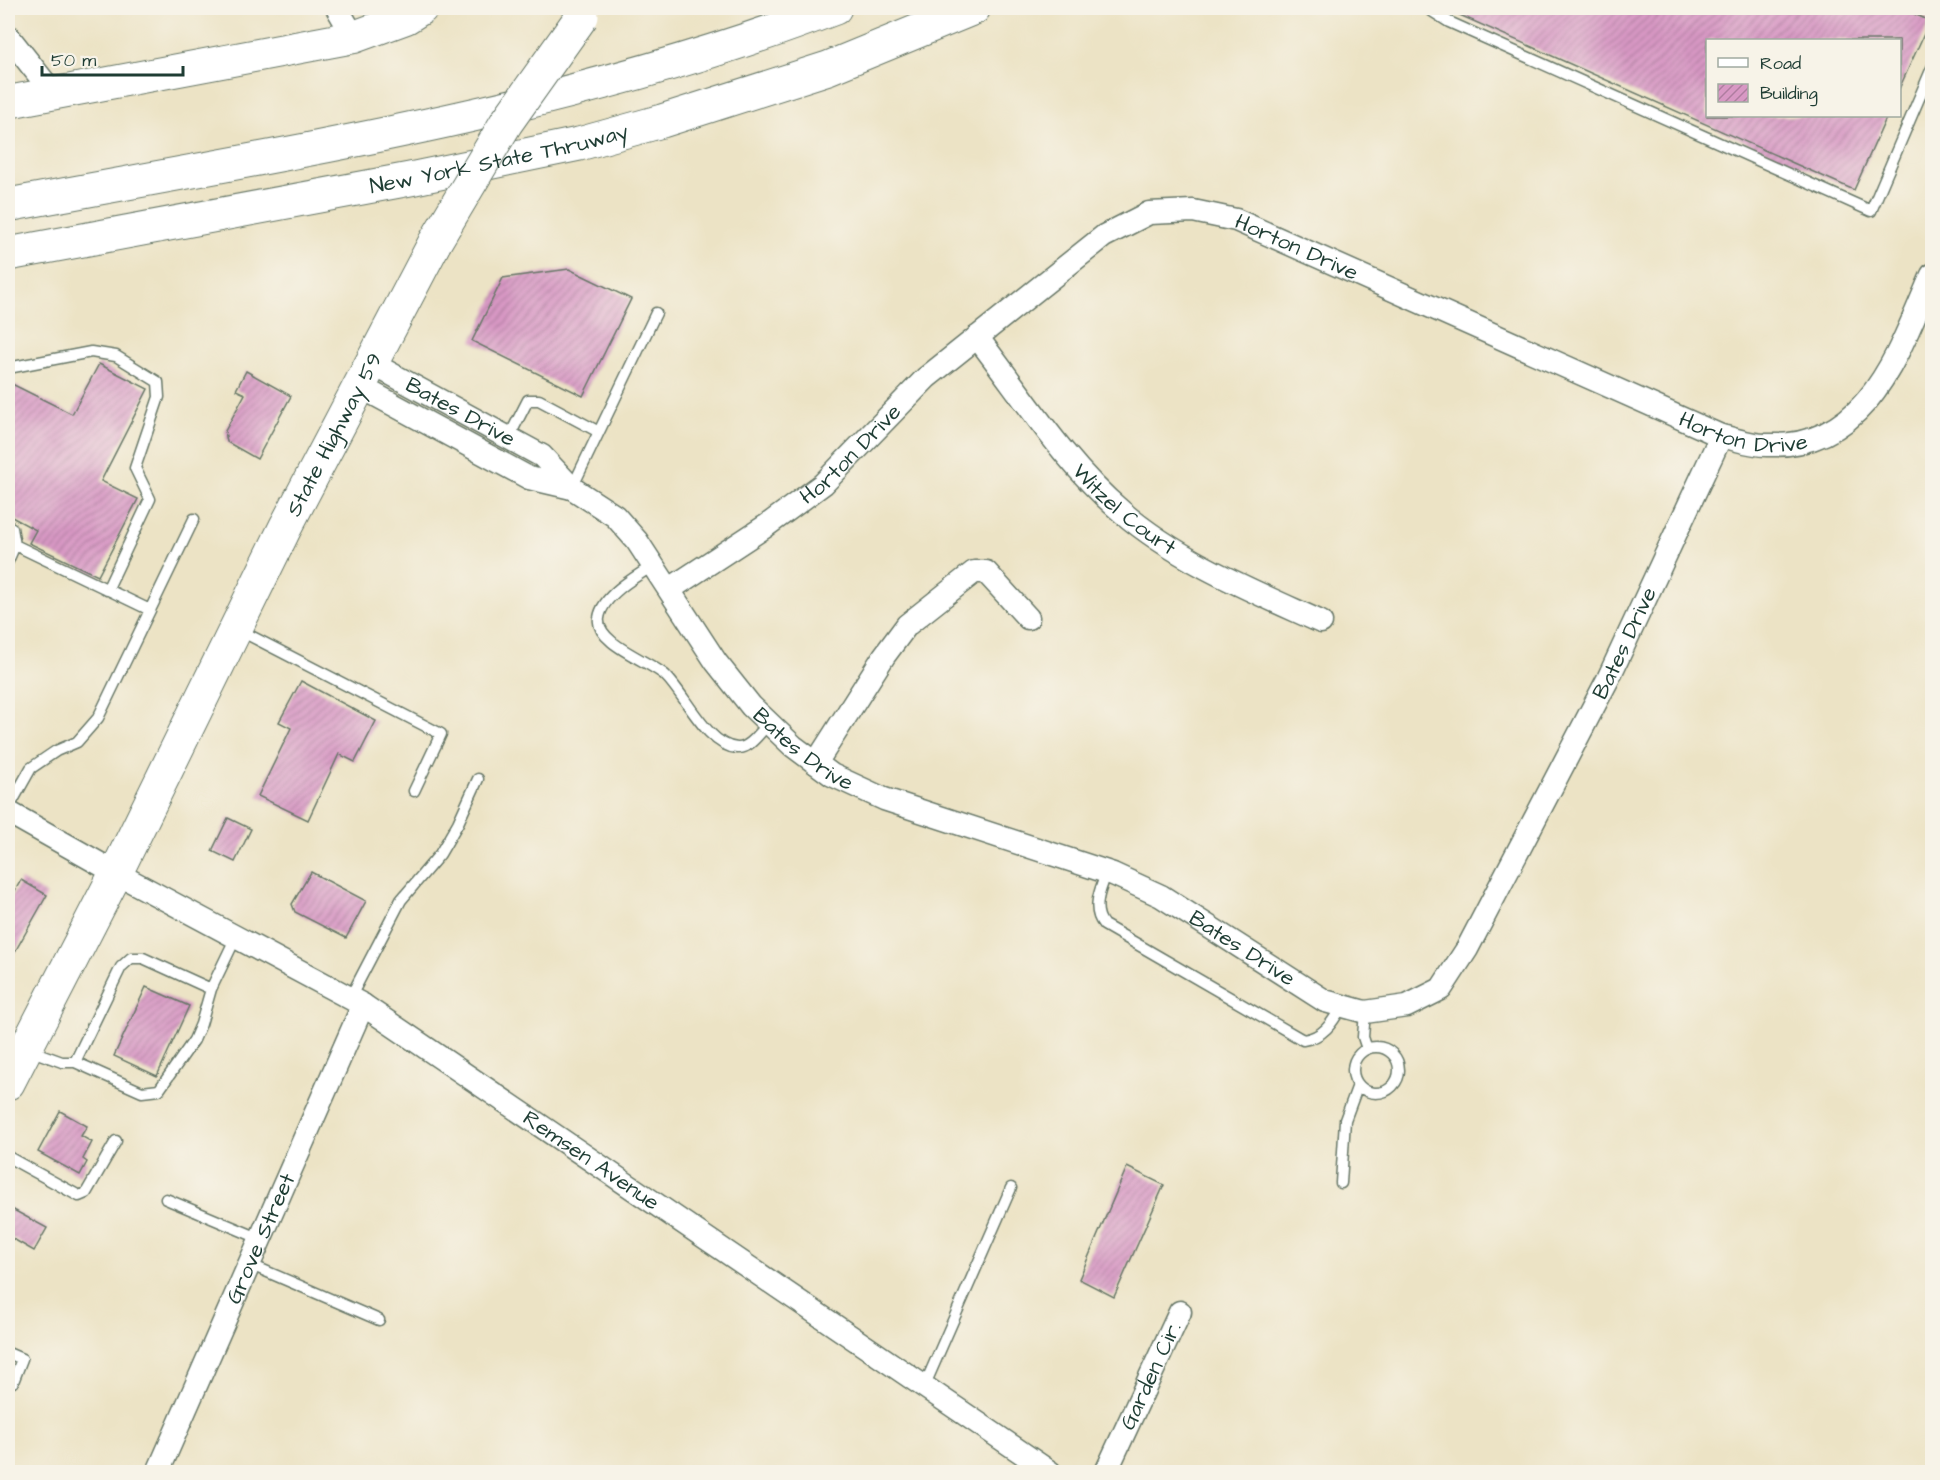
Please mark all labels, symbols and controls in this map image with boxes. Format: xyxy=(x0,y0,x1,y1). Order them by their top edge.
scale bar xyxy=(42,39,183,77)
legend xyxy=(1706,39,1901,117)
text: 50 m xyxy=(51,48,96,73)
text: Road xyxy=(1760,51,1801,76)
text: Building xyxy=(1760,81,1818,107)
street label: New York State Thruway xyxy=(367,116,632,202)
street label: Horton Drive xyxy=(1230,206,1363,288)
street label: State Highway 59 xyxy=(278,347,390,522)
street label: Bates Drive xyxy=(400,369,521,454)
street label: Horton Drive xyxy=(793,397,908,512)
street label: Horton Drive xyxy=(1674,404,1811,461)
street label: Witzel Court xyxy=(1065,457,1182,563)
street label: Bates Drive xyxy=(1585,582,1664,705)
street label: Bates Drive xyxy=(746,700,858,798)
street label: Bates Drive xyxy=(1183,902,1301,994)
street label: Remsen Avenue xyxy=(517,1103,666,1218)
street label: Grove Street xyxy=(218,1168,303,1309)
street label: Garden Cir. xyxy=(1112,1317,1189,1435)

